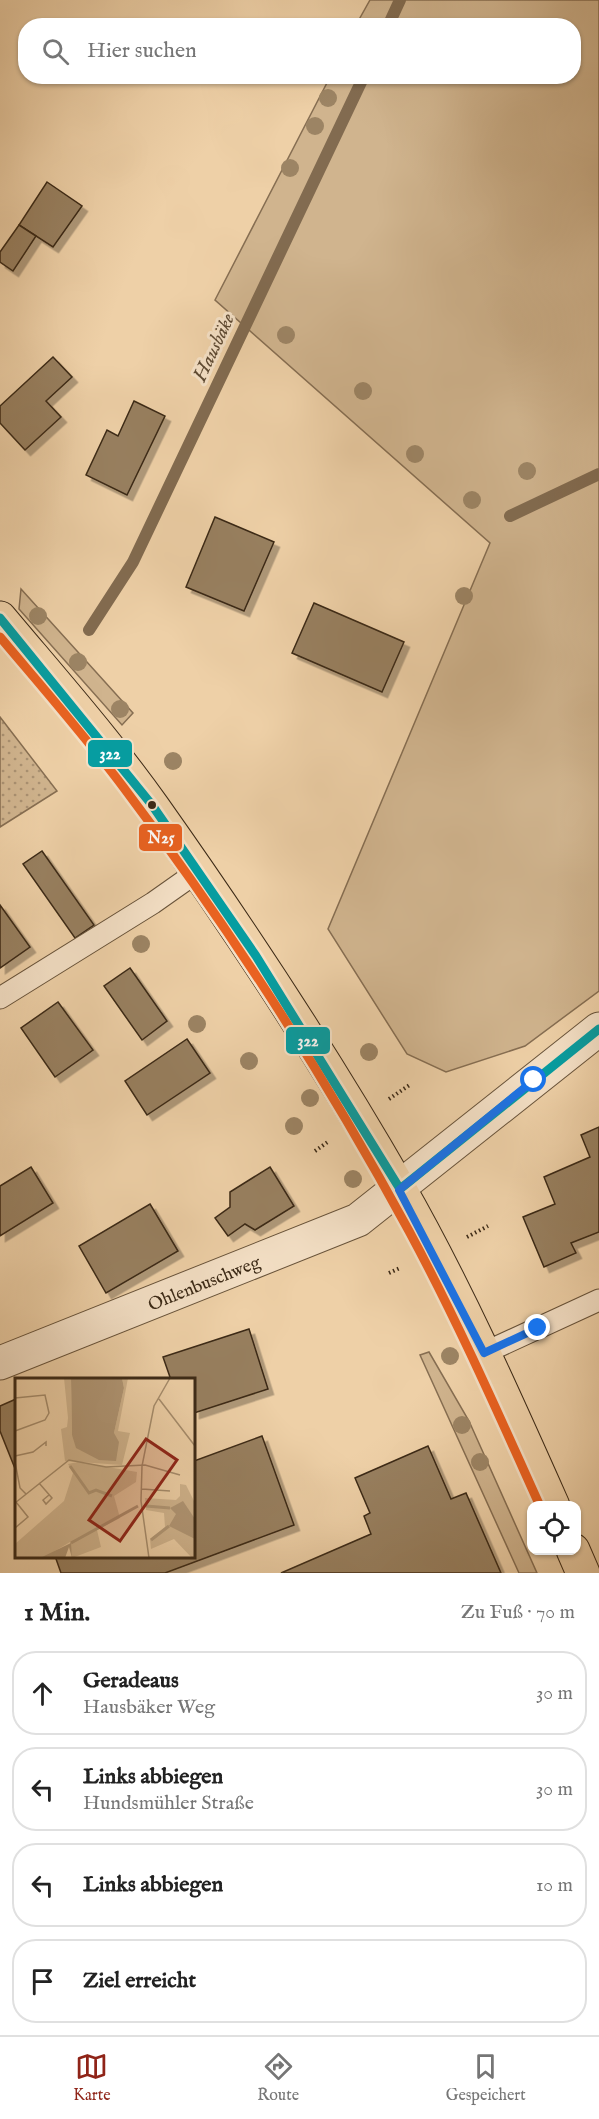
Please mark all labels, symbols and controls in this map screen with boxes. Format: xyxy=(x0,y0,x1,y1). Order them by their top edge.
search box xyxy=(18,18,581,84)
icon: search xyxy=(39,35,72,68)
text: Hier suchen xyxy=(87,37,197,65)
water label: Hausbäke xyxy=(187,309,241,387)
line badge: 322 xyxy=(87,739,133,768)
text: 322 xyxy=(100,745,121,765)
unlabelled marker xyxy=(146,799,158,811)
line badge: N25 xyxy=(138,823,183,852)
text: N25 xyxy=(146,829,175,849)
line badge: 322 xyxy=(285,1026,331,1055)
text: 322 xyxy=(298,1032,319,1052)
route start xyxy=(520,1066,546,1092)
street label: Ohlenbuschweg xyxy=(145,1251,264,1317)
route end xyxy=(524,1314,550,1340)
inset map xyxy=(15,1378,195,1558)
map controls xyxy=(527,1501,581,1555)
button: locate xyxy=(527,1501,581,1555)
text: 1 Min. xyxy=(24,1596,90,1629)
text: Zu Fuß · 70 m xyxy=(461,1600,575,1625)
text: Geradeaus xyxy=(83,1667,179,1695)
icon: ahead xyxy=(26,1677,59,1710)
text: 30 m xyxy=(536,1681,573,1706)
text: Hausbäker Weg xyxy=(83,1695,215,1720)
text: Links abbiegen xyxy=(83,1763,223,1791)
icon: left xyxy=(26,1773,59,1806)
text: 30 m xyxy=(536,1777,573,1802)
text: Hundsmühler Straße xyxy=(83,1791,254,1816)
icon: left xyxy=(26,1869,59,1902)
text: Links abbiegen xyxy=(83,1871,223,1899)
text: 10 m xyxy=(536,1873,573,1898)
icon: arrive xyxy=(26,1965,59,1998)
text: Ziel erreicht xyxy=(83,1967,196,1995)
tab: Karte xyxy=(73,2050,111,2106)
tab: Route xyxy=(257,2050,299,2106)
tab: Gespeichert xyxy=(446,2050,526,2106)

